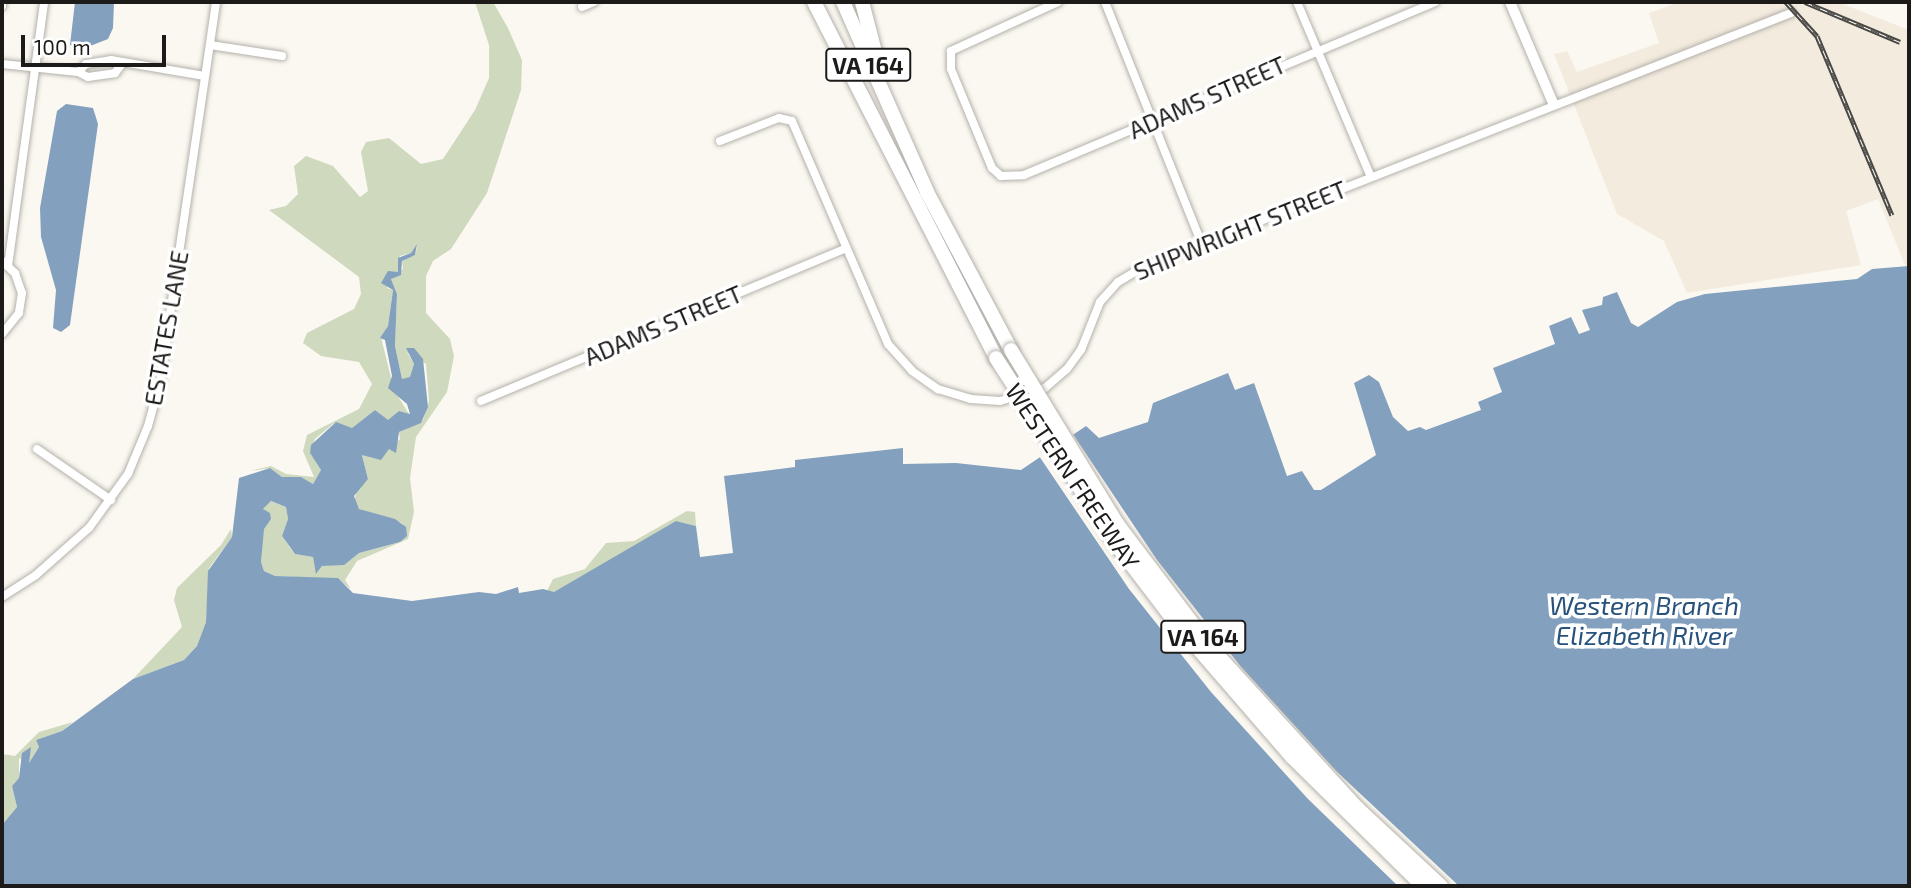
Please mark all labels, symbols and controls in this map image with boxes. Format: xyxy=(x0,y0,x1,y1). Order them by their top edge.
scale bar xyxy=(24,21,170,65)
text: 100 m xyxy=(34,34,91,59)
road number: VA 164 xyxy=(824,46,912,85)
street label: ADAMS STREET xyxy=(1124,50,1290,144)
street label: SHIPWRIGHT STREET xyxy=(1129,174,1351,286)
street label: ESTATES LANE xyxy=(138,248,194,408)
street label: ADAMS STREET xyxy=(580,279,746,371)
street label: WESTERN FREEWAY xyxy=(1000,377,1146,575)
water label: Western Branch Elizabeth River xyxy=(1549,589,1739,650)
road number: VA 164 xyxy=(1159,618,1247,656)

